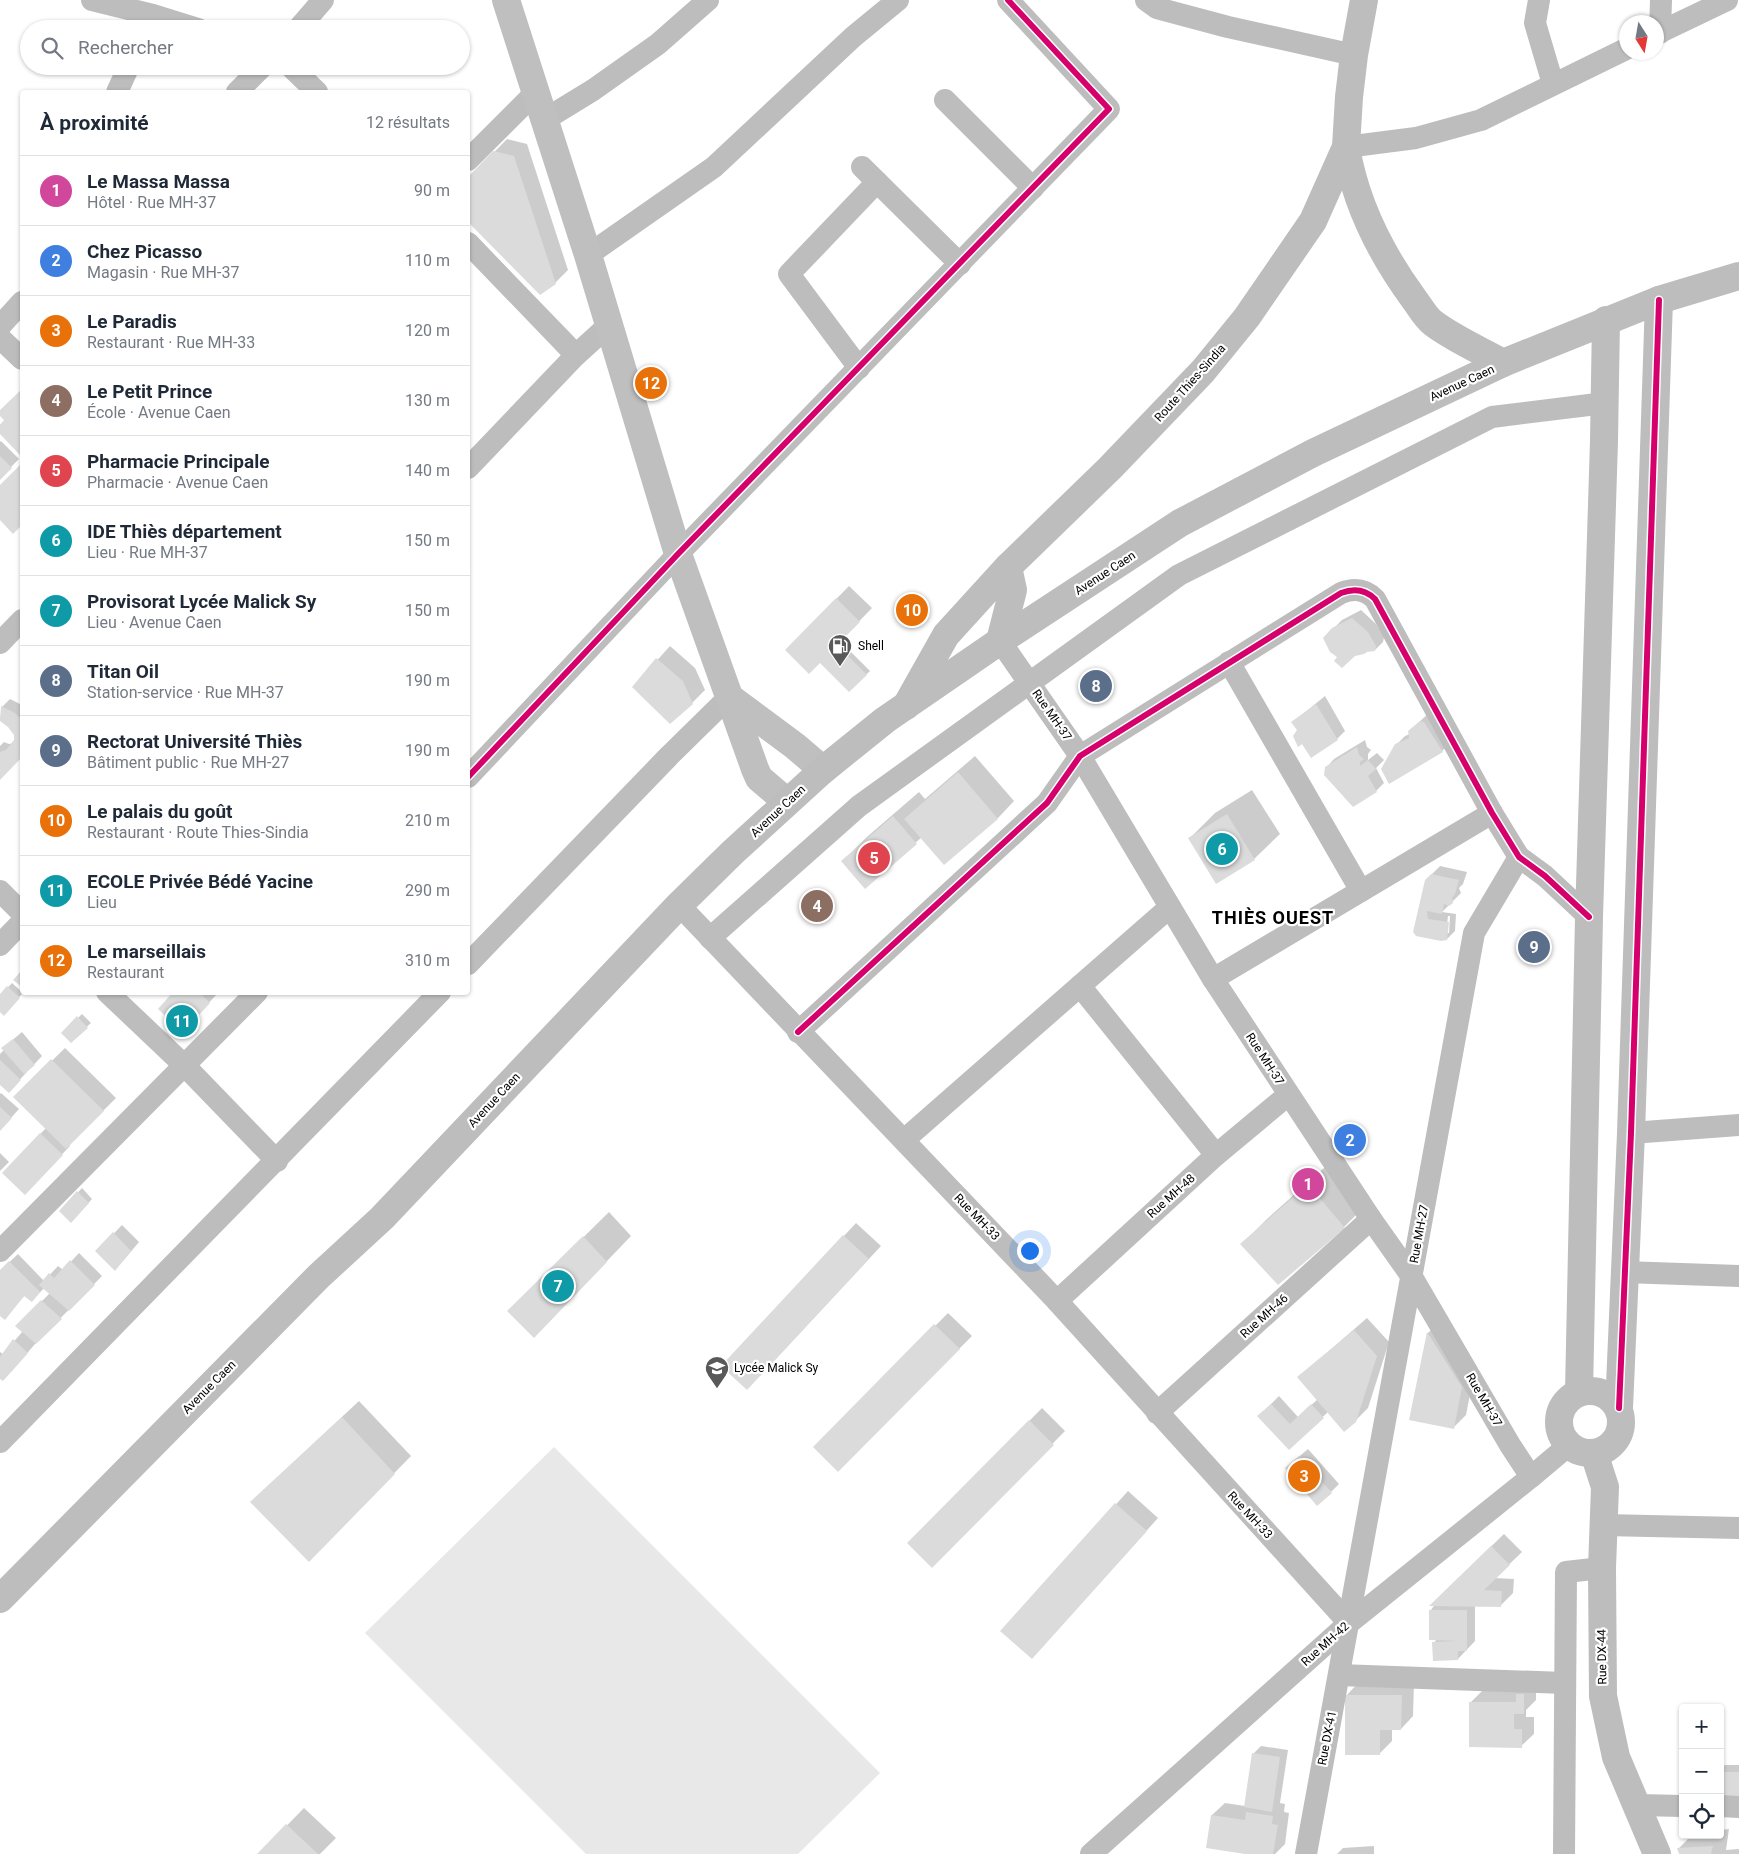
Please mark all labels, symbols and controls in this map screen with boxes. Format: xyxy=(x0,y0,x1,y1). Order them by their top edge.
north arrow xyxy=(1619,15,1664,60)
search box xyxy=(20,20,470,75)
icon: search xyxy=(38,34,66,62)
text: Rechercher xyxy=(78,36,173,59)
text: À proximité xyxy=(40,111,149,135)
text: 12 résultats xyxy=(366,113,450,132)
text: Le Massa Massa xyxy=(87,170,230,193)
text: 1 xyxy=(51,181,61,200)
text: 90 m xyxy=(414,181,450,200)
text: Hôtel · Rue MH-37 xyxy=(87,193,216,212)
text: Chez Picasso xyxy=(87,240,202,263)
text: 2 xyxy=(51,251,61,270)
text: 110 m xyxy=(405,251,450,270)
text: Magasin · Rue MH-37 xyxy=(87,263,239,282)
text: Le Paradis xyxy=(87,310,177,333)
text: 3 xyxy=(51,321,61,340)
text: 120 m xyxy=(405,321,450,340)
text: Restaurant · Rue MH-33 xyxy=(87,333,255,352)
street label: Route Thies-Sindia xyxy=(1152,341,1228,425)
street label: Avenue Caen xyxy=(1428,362,1496,404)
pin: 12 xyxy=(635,364,667,402)
text: Le Petit Prince xyxy=(87,380,212,403)
text: 4 xyxy=(51,391,61,410)
text: 130 m xyxy=(405,391,450,410)
text: École · Avenue Caen xyxy=(87,403,231,422)
text: Pharmacie Principale xyxy=(87,450,270,473)
text: 5 xyxy=(51,461,61,480)
text: 140 m xyxy=(405,461,450,480)
text: Pharmacie · Avenue Caen xyxy=(87,473,268,492)
text: IDE Thiès département xyxy=(87,520,282,543)
text: 6 xyxy=(51,531,61,550)
text: 150 m xyxy=(405,531,450,550)
text: Lieu · Rue MH-37 xyxy=(87,543,208,562)
street label: Avenue Caen xyxy=(1072,548,1138,598)
text: Provisorat Lycée Malick Sy xyxy=(87,590,316,613)
pin: 10 xyxy=(896,591,928,629)
text: 7 xyxy=(51,601,61,620)
text: 150 m xyxy=(405,601,450,620)
text: Lieu · Avenue Caen xyxy=(87,613,222,632)
fuel station icon: Shell xyxy=(827,633,853,667)
place label: Shell xyxy=(858,639,884,653)
text: Titan Oil xyxy=(87,660,159,683)
pin: 8 xyxy=(1080,667,1112,705)
text: 8 xyxy=(51,671,61,690)
text: 190 m xyxy=(405,671,450,690)
text: Station-service · Rue MH-37 xyxy=(87,683,284,702)
street label: Rue MH-37 xyxy=(1029,687,1075,743)
text: Rectorat Université Thiès xyxy=(87,730,302,753)
text: 9 xyxy=(51,741,61,760)
text: 190 m xyxy=(405,741,450,760)
text: Bâtiment public · Rue MH-27 xyxy=(87,753,289,772)
street label: Avenue Caen xyxy=(748,782,808,840)
text: Le palais du goût xyxy=(87,800,233,823)
text: 10 xyxy=(47,811,65,830)
text: 210 m xyxy=(405,811,450,830)
text: Restaurant · Route Thies-Sindia xyxy=(87,823,309,842)
pin: 6 xyxy=(1206,830,1238,868)
pin: 5 xyxy=(858,839,890,877)
text: ECOLE Privée Bédé Yacine xyxy=(87,870,313,893)
text: 11 xyxy=(47,881,65,900)
text: 290 m xyxy=(405,881,450,900)
pin: 4 xyxy=(801,887,833,925)
text: Lieu xyxy=(87,893,117,912)
district label: THIÈS OUEST xyxy=(1212,907,1334,928)
pin: 9 xyxy=(1518,928,1550,966)
text: Le marseillais xyxy=(87,940,206,963)
text: 12 xyxy=(47,951,65,970)
text: 310 m xyxy=(405,951,450,970)
text: Restaurant xyxy=(87,963,164,982)
pin: 11 xyxy=(166,1002,198,1040)
street label: Rue MH-37 xyxy=(1243,1030,1287,1088)
street label: Avenue Caen xyxy=(465,1070,523,1130)
pin: 2 xyxy=(1334,1121,1366,1159)
pin: 1 xyxy=(1292,1165,1324,1203)
street label: Rue MH-48 xyxy=(1144,1171,1198,1221)
street label: Rue MH-33 xyxy=(951,1191,1003,1243)
street label: Rue MH-27 xyxy=(1407,1203,1431,1264)
your location xyxy=(1017,1238,1043,1264)
pin: 7 xyxy=(542,1267,574,1305)
street label: Rue MH-46 xyxy=(1237,1291,1291,1341)
school or university icon: Lycée Malick Sy xyxy=(704,1355,730,1389)
street label: Avenue Caen xyxy=(179,1357,239,1417)
place label: Lycée Malick Sy xyxy=(734,1361,819,1375)
street label: Rue MH-37 xyxy=(1463,1371,1505,1429)
pin: 3 xyxy=(1288,1457,1320,1495)
street label: Rue MH-33 xyxy=(1225,1489,1275,1541)
street label: Rue MH-42 xyxy=(1298,1619,1352,1669)
street label: Rue DX-44 xyxy=(1595,1629,1609,1685)
map controls xyxy=(1679,1704,1724,1839)
button: + xyxy=(1679,1704,1724,1749)
street label: Rue DX-41 xyxy=(1315,1710,1339,1766)
button: − xyxy=(1679,1749,1724,1794)
button: locate xyxy=(1679,1794,1724,1839)

